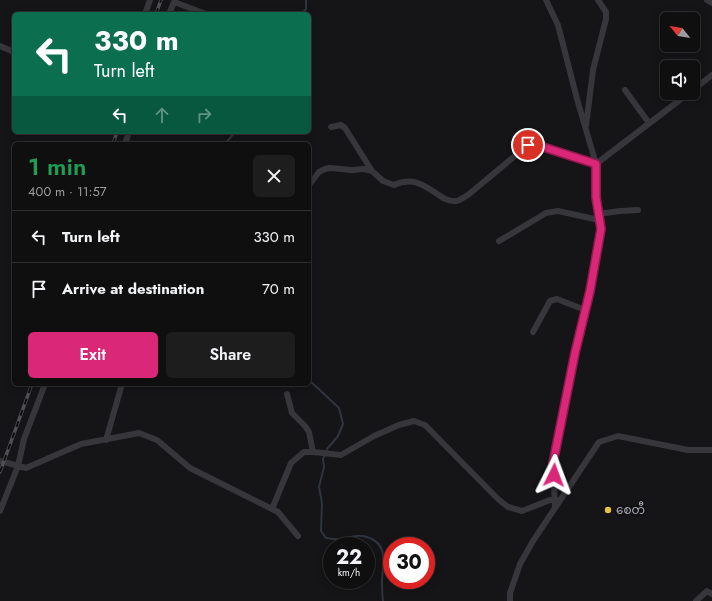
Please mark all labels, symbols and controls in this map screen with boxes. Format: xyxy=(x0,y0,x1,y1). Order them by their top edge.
north arrow xyxy=(660,12,700,52)
map controls xyxy=(660,12,700,100)
text: 330 m xyxy=(94,20,179,61)
icon: left xyxy=(28,28,80,80)
text: Turn left xyxy=(94,58,154,84)
button: sound xyxy=(660,60,700,100)
icon: left xyxy=(109,104,131,126)
icon: ahead xyxy=(151,104,173,126)
icon: right xyxy=(193,104,215,126)
pin xyxy=(511,128,545,162)
icon: arrive xyxy=(517,134,539,156)
text: 1 min xyxy=(28,149,86,184)
button: close xyxy=(253,155,295,197)
text: 400 m · 11:57 xyxy=(28,182,107,201)
icon: left xyxy=(28,226,50,248)
text: Turn left xyxy=(62,226,120,248)
text: 330 m xyxy=(253,226,295,248)
icon: arrive xyxy=(28,278,50,300)
text: Arrive at destination xyxy=(62,278,204,300)
text: 70 m xyxy=(262,278,295,300)
button: Exit xyxy=(28,332,158,378)
button: Share xyxy=(166,332,295,378)
position arrow xyxy=(533,454,575,496)
place label: စေတီ xyxy=(616,501,645,519)
marker: စေတီ xyxy=(603,505,613,515)
speed limit sign: 30 xyxy=(383,537,435,589)
text: 22 xyxy=(336,543,362,572)
text: km/h xyxy=(338,565,360,580)

